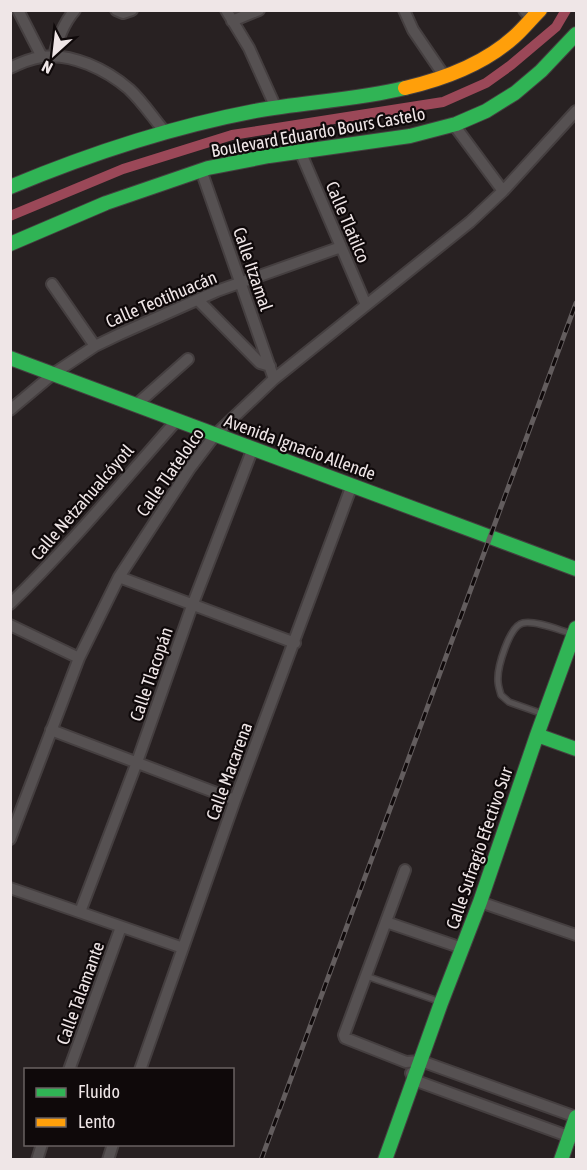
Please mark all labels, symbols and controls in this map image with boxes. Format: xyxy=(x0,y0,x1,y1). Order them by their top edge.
north arrow xyxy=(24,24,84,84)
text: N xyxy=(39,57,55,78)
street label: Boulevard Eduardo Bours Castelo xyxy=(209,103,427,161)
street label: Calle Tlatilco xyxy=(321,178,375,266)
street label: Calle Itzamal xyxy=(229,224,277,314)
street label: Calle Teotihuacán xyxy=(102,266,220,332)
street label: Avenida Ignacio Allende xyxy=(222,410,378,484)
street label: Calle Tlatelolco xyxy=(132,424,208,520)
street label: Calle Netzahualcóyotl xyxy=(26,440,138,564)
street label: Calle Tlacopán xyxy=(125,624,177,724)
street label: Calle Macarena xyxy=(202,719,256,823)
street label: Calle Sufragio Efectivo Sur xyxy=(441,763,517,932)
street label: Calle Talamante xyxy=(52,939,108,1047)
legend xyxy=(24,1068,234,1146)
text: Fluido xyxy=(78,1081,120,1102)
text: Lento xyxy=(78,1111,115,1132)

